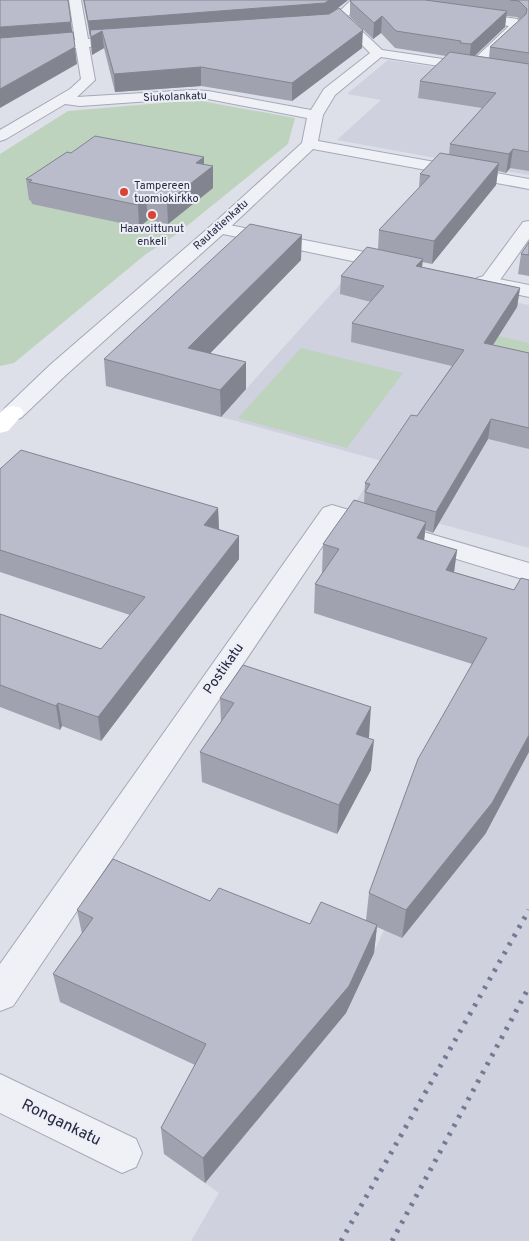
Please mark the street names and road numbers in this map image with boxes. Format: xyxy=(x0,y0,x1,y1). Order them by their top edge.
street label: Siukolankatu xyxy=(143,89,207,105)
street label: Rautatienkatu xyxy=(191,197,251,253)
street label: Postikatu xyxy=(200,640,248,698)
street label: Rongankatu xyxy=(18,1095,104,1151)

